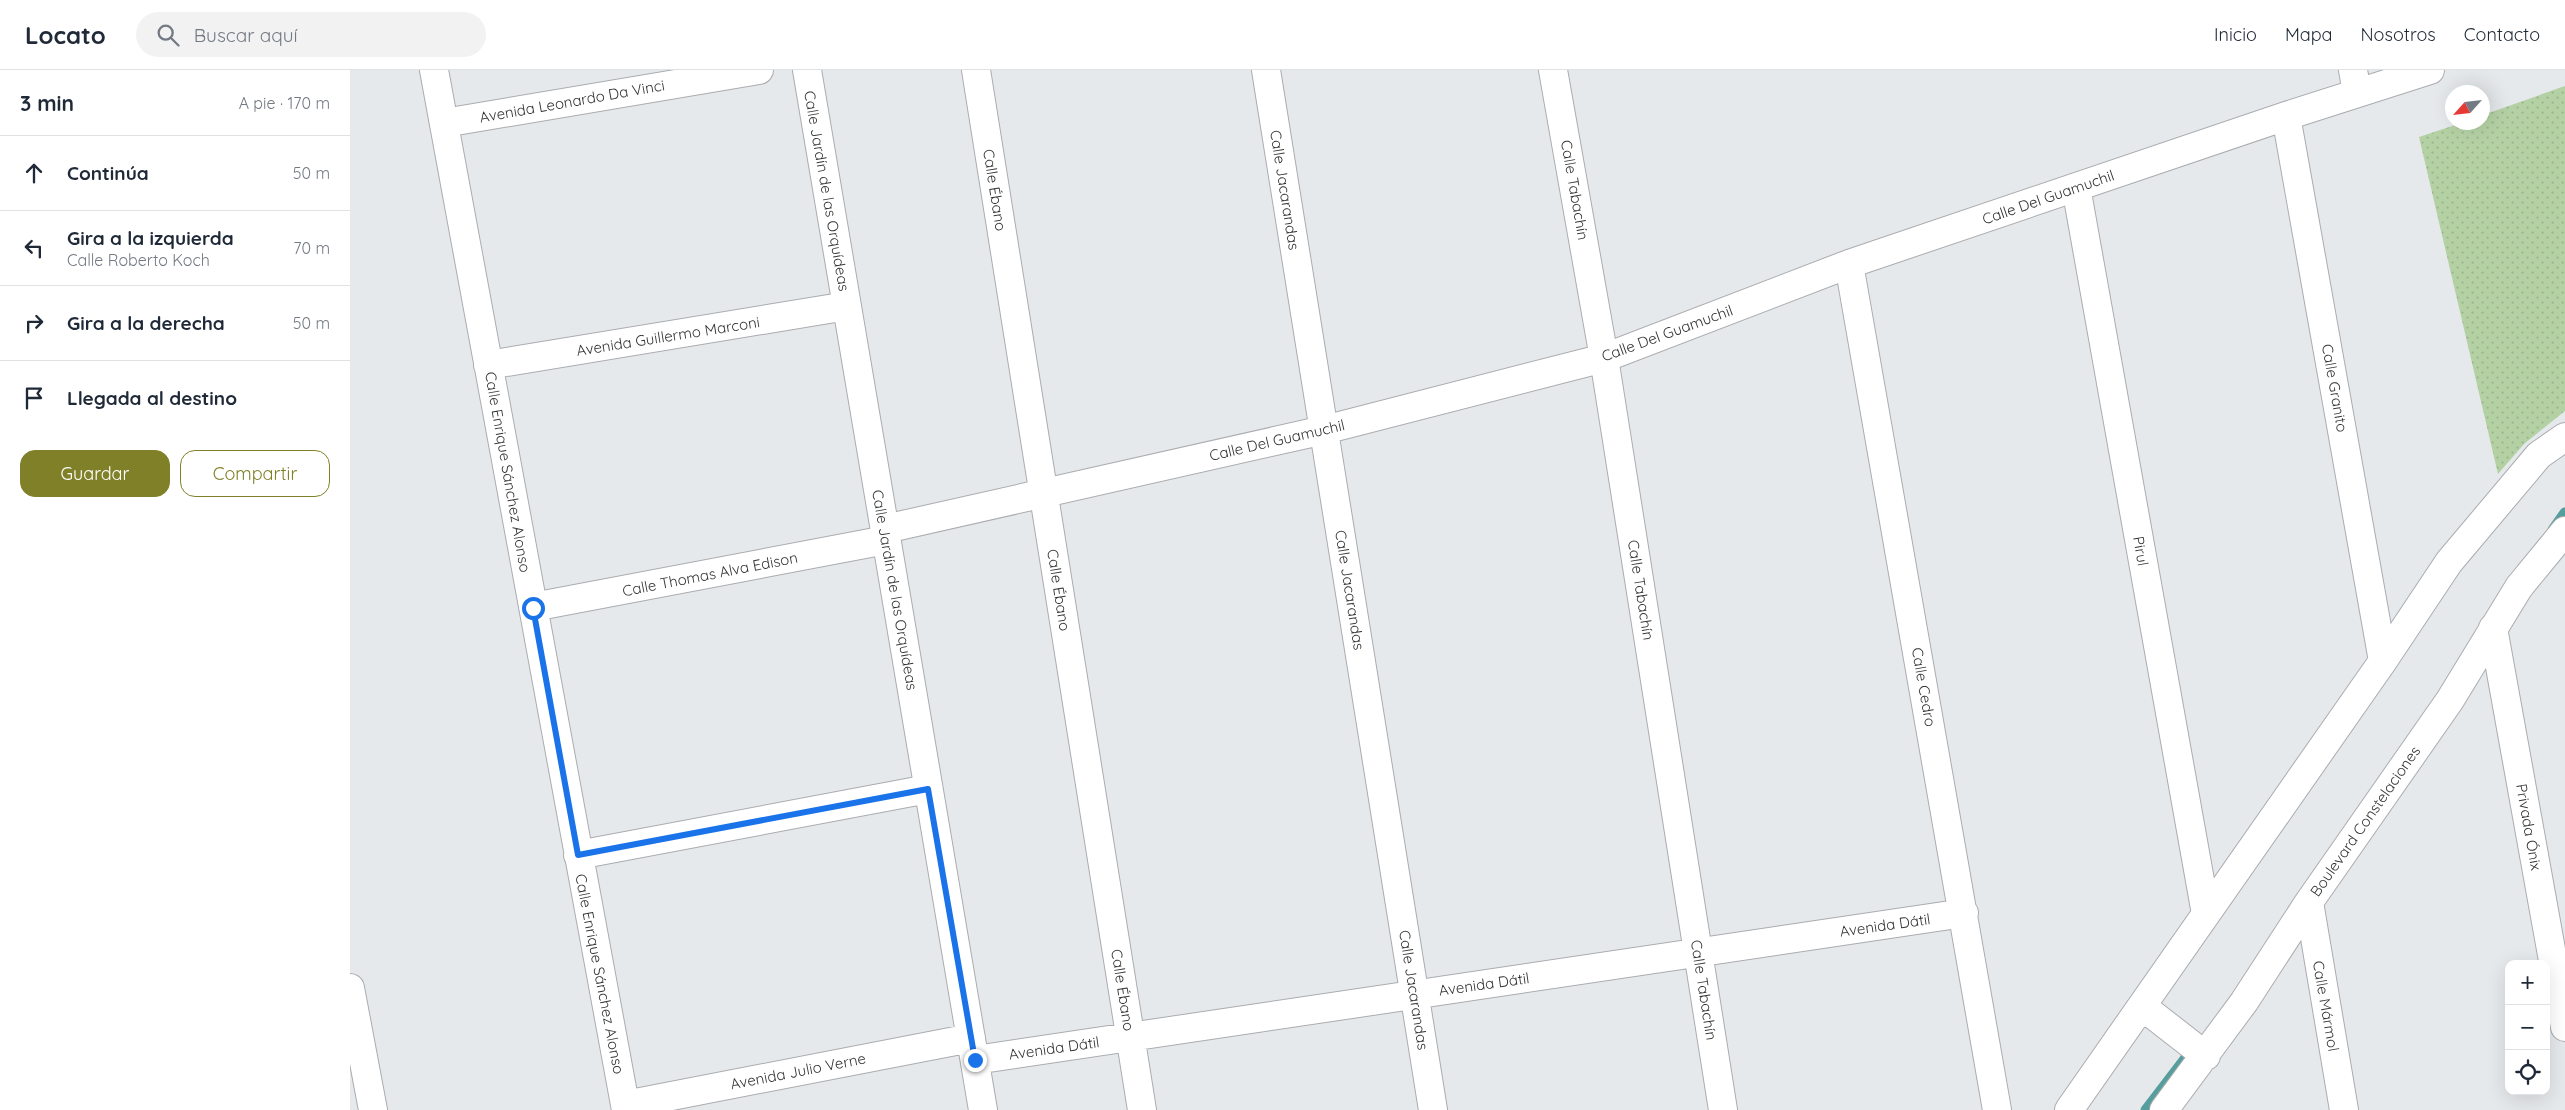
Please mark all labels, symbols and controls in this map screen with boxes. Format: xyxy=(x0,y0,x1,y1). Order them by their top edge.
search box xyxy=(136,12,486,57)
text: Locato xyxy=(25,20,106,50)
icon: search xyxy=(154,21,182,49)
text: Buscar aquí xyxy=(194,23,298,47)
text: Inicio xyxy=(2214,23,2257,46)
text: Mapa xyxy=(2285,23,2333,46)
text: Nosotros xyxy=(2361,23,2436,46)
text: Contacto xyxy=(2464,23,2540,46)
street label: Avenida Leonardo Da Vinci xyxy=(478,75,666,127)
north arrow xyxy=(2445,85,2490,130)
street label: Calle Jardín de las Orquídeas xyxy=(800,89,854,293)
text: 3 min xyxy=(20,90,74,116)
text: A pie · 170 m xyxy=(239,93,330,113)
street label: Calle Jacarandas xyxy=(1266,129,1304,251)
street label: Calle Tabachín xyxy=(1557,139,1593,241)
street label: Calle Ébano xyxy=(979,148,1011,232)
icon: ahead xyxy=(20,159,48,187)
text: Continúa xyxy=(67,161,149,185)
text: 50 m xyxy=(293,163,330,183)
street label: Calle Del Guamuchil xyxy=(1979,165,2117,229)
text: Gira a la izquierda xyxy=(67,226,234,250)
icon: left xyxy=(20,234,48,262)
text: 70 m xyxy=(293,238,330,258)
text: Calle Roberto Koch xyxy=(67,250,210,270)
street label: Calle Del Guamuchil xyxy=(1599,300,1735,366)
icon: right xyxy=(20,309,48,337)
text: Gira a la derecha xyxy=(67,311,225,335)
street label: Avenida Guillermo Marconi xyxy=(575,312,761,360)
text: 50 m xyxy=(293,313,330,333)
street label: Calle Granito xyxy=(2318,342,2352,434)
street label: Calle Enrique Sánchez Alonso xyxy=(481,370,535,574)
icon: arrive xyxy=(20,384,48,412)
text: Llegada al destino xyxy=(67,386,237,410)
street label: Calle Del Guamuchil xyxy=(1207,415,1347,465)
button: Guardar xyxy=(20,450,170,497)
button: Compartir xyxy=(180,450,330,497)
street label: Calle Jardín de las Orquídeas xyxy=(868,488,922,692)
street label: Calle Jacarandas xyxy=(1331,529,1369,651)
street label: Pirul xyxy=(2129,535,2153,567)
street label: Calle Tabachín xyxy=(1624,539,1658,641)
street label: Calle Thomas Alva Edison xyxy=(621,548,799,600)
street label: Calle Ébano xyxy=(1043,548,1075,632)
route start xyxy=(522,597,545,620)
street label: Calle Cedro xyxy=(1908,646,1940,728)
street label: Boulevard Constelaciones xyxy=(2306,742,2424,900)
street label: Privada Ónix xyxy=(2512,782,2546,872)
street label: Calle Enrique Sánchez Alonso xyxy=(571,872,629,1076)
street label: Avenida Dátil xyxy=(1838,909,1932,941)
street label: Calle Jacarandas xyxy=(1395,929,1433,1051)
street label: Calle Tabachín xyxy=(1687,939,1721,1041)
street label: Calle Ébano xyxy=(1107,948,1139,1032)
street label: Calle Mármol xyxy=(2309,959,2343,1053)
map controls xyxy=(2505,960,2550,1095)
button: + xyxy=(2505,960,2550,1005)
street label: Avenida Dátil xyxy=(1437,968,1531,1000)
button: − xyxy=(2505,1005,2550,1050)
street label: Avenida Dátil xyxy=(1007,1032,1101,1064)
street label: Avenida Julio Verne xyxy=(729,1049,867,1093)
route end xyxy=(964,1049,987,1072)
button: locate xyxy=(2505,1050,2550,1095)

